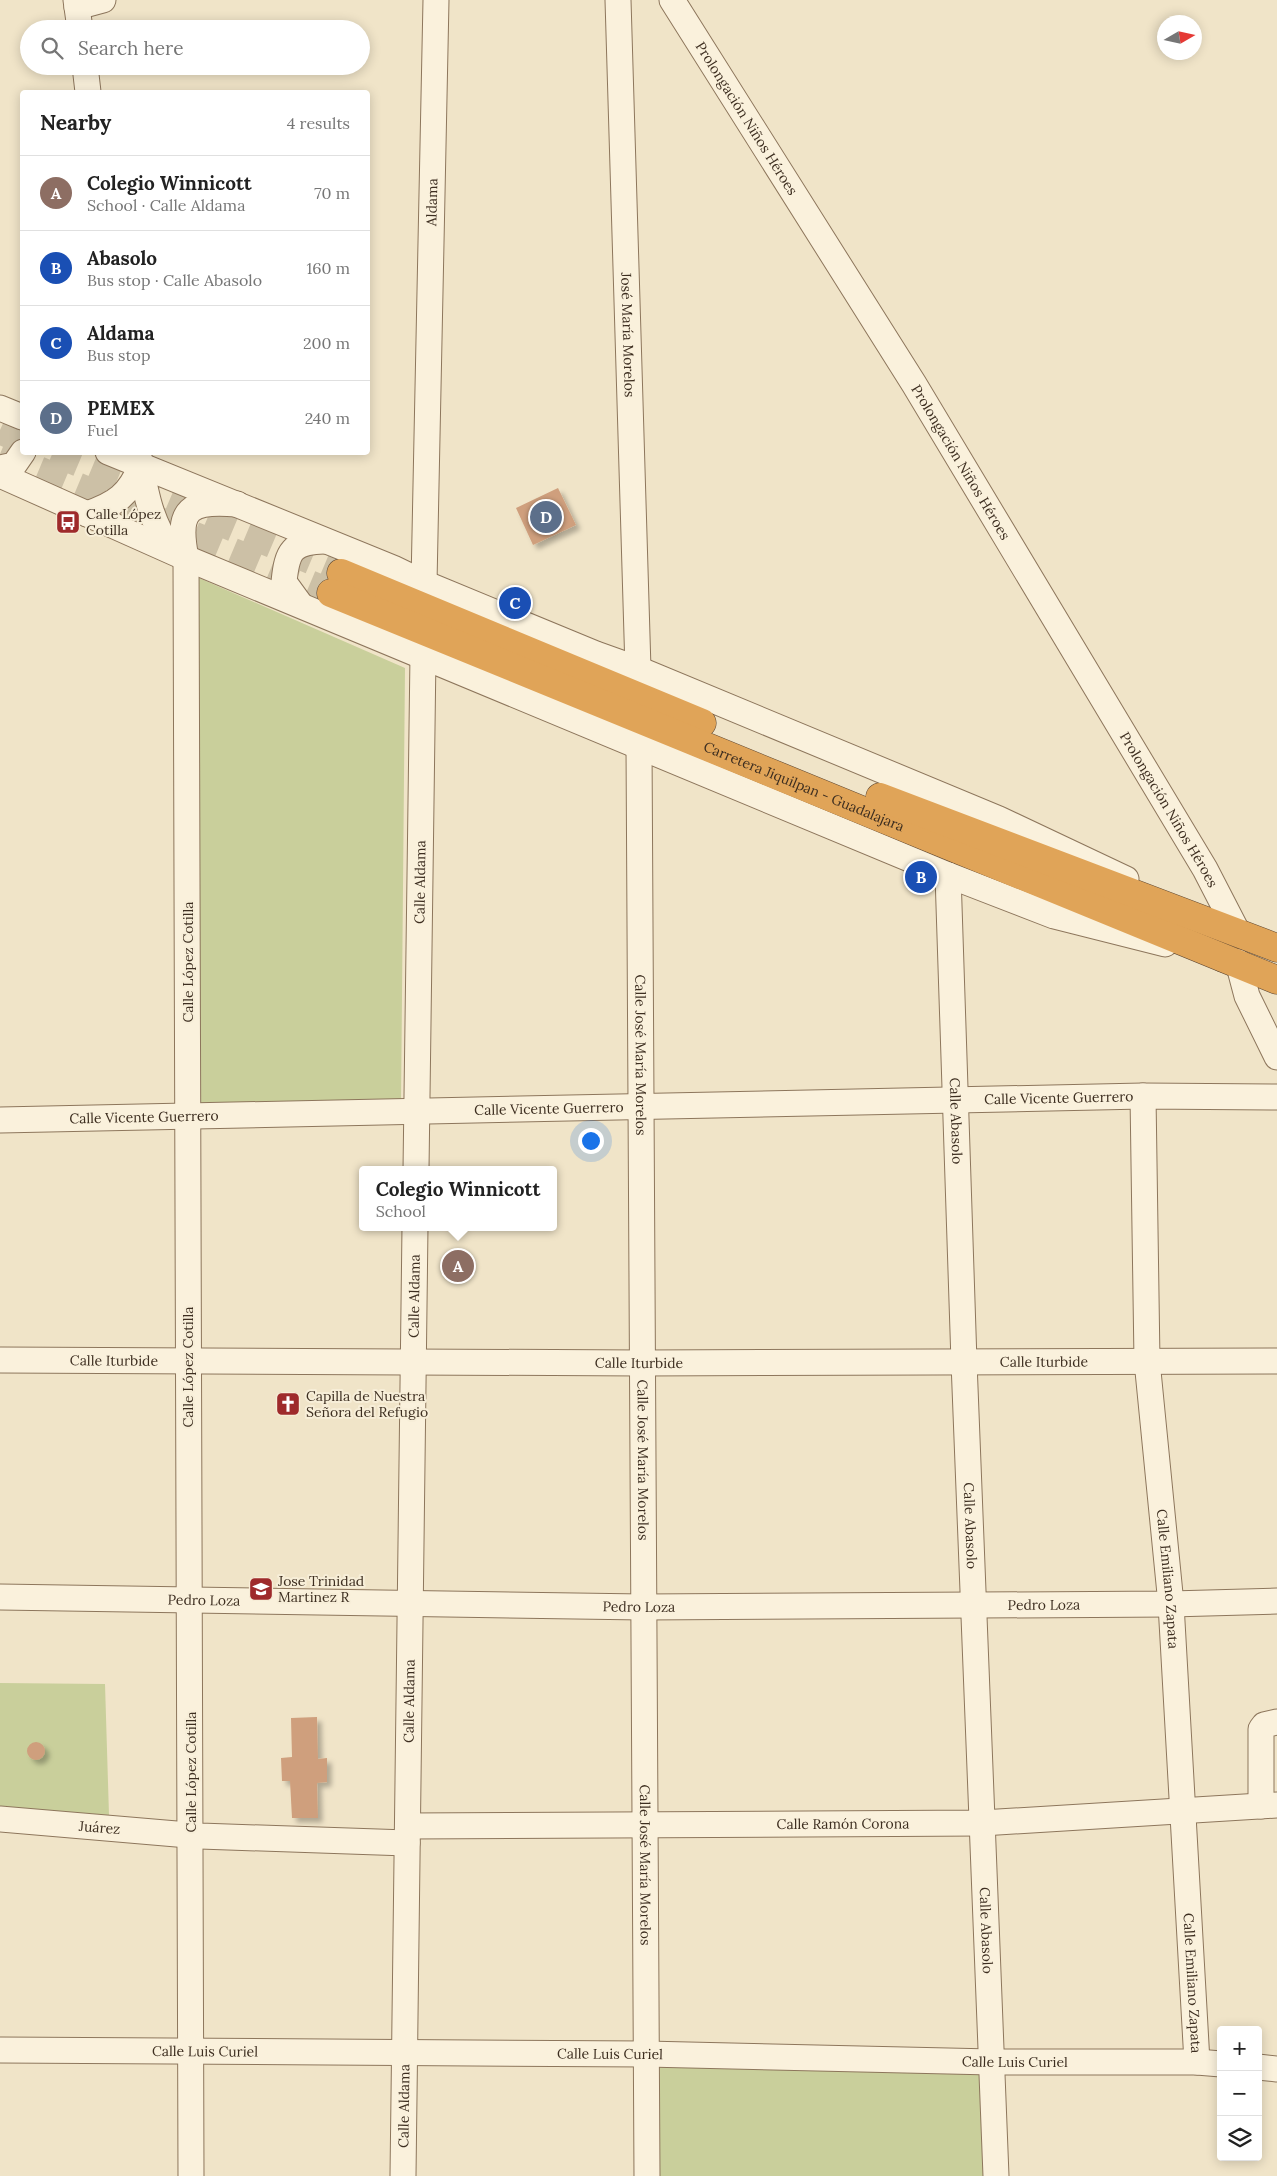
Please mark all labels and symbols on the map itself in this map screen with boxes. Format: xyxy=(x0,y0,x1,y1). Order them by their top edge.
north arrow xyxy=(1157,15,1202,60)
street label: Prolongación Niños Héroes xyxy=(692,38,802,198)
street label: Aldama xyxy=(422,178,441,227)
street label: José María Morelos xyxy=(617,271,639,398)
street label: Prolongación Niños Héroes xyxy=(907,381,1014,543)
pin: D xyxy=(530,498,562,536)
place label: Calle López Cotilla xyxy=(86,505,161,539)
bus stop icon: Calle López Cotilla xyxy=(55,509,81,535)
pin: C xyxy=(499,584,531,622)
street label: Prolongación Niños Héroes xyxy=(1116,729,1222,890)
street label: Carretera Jiquilpan - Guadalajara xyxy=(701,737,907,836)
street label: Calle Aldama xyxy=(410,840,429,924)
pin: B xyxy=(905,858,937,896)
street label: Calle López Cotilla xyxy=(179,901,197,1023)
street label: Calle José María Morelos xyxy=(631,974,650,1136)
street label: Calle Abasolo xyxy=(946,1077,966,1165)
street label: Calle Vicente Guerrero xyxy=(984,1087,1134,1108)
street label: Calle Vicente Guerrero xyxy=(474,1098,624,1119)
street label: Calle Vicente Guerrero xyxy=(69,1106,219,1128)
your location xyxy=(578,1128,604,1154)
pin: A xyxy=(442,1247,474,1285)
street label: Calle Aldama xyxy=(405,1254,424,1338)
street label: Calle López Cotilla xyxy=(179,1306,197,1428)
street label: Calle Iturbide xyxy=(70,1351,159,1370)
street label: Calle Iturbide xyxy=(1000,1353,1089,1371)
street label: Calle Iturbide xyxy=(595,1354,684,1372)
street label: Calle José María Morelos xyxy=(634,1379,652,1541)
place label: Capilla de Nuestra Señora del Refugio xyxy=(306,1387,428,1421)
church icon: Capilla de Nuestra Señora del Refugio xyxy=(275,1391,301,1417)
street label: Calle Abasolo xyxy=(960,1482,981,1569)
street label: Calle Emiliano Zapata xyxy=(1153,1508,1183,1649)
place label: Jose Trinidad Martinez R xyxy=(277,1572,364,1606)
school or university icon: Jose Trinidad Martinez R xyxy=(248,1576,274,1602)
street label: Pedro Loza xyxy=(167,1591,241,1610)
street label: Pedro Loza xyxy=(1007,1596,1080,1614)
street label: Pedro Loza xyxy=(602,1597,675,1616)
street label: Calle Aldama xyxy=(399,1659,419,1743)
street label: Calle López Cotilla xyxy=(182,1711,200,1833)
street label: Calle José María Morelos xyxy=(636,1784,655,1946)
street label: Calle Ramón Corona xyxy=(777,1814,909,1833)
street label: Juárez xyxy=(77,1817,121,1838)
street label: Calle Abasolo xyxy=(976,1887,997,1974)
street label: Calle Emiliano Zapata xyxy=(1180,1913,1205,2054)
street label: Calle Luis Curiel xyxy=(152,2042,258,2061)
street label: Calle Luis Curiel xyxy=(557,2044,663,2063)
street label: Calle Luis Curiel xyxy=(962,2052,1068,2071)
street label: Calle Aldama xyxy=(394,2064,413,2148)

